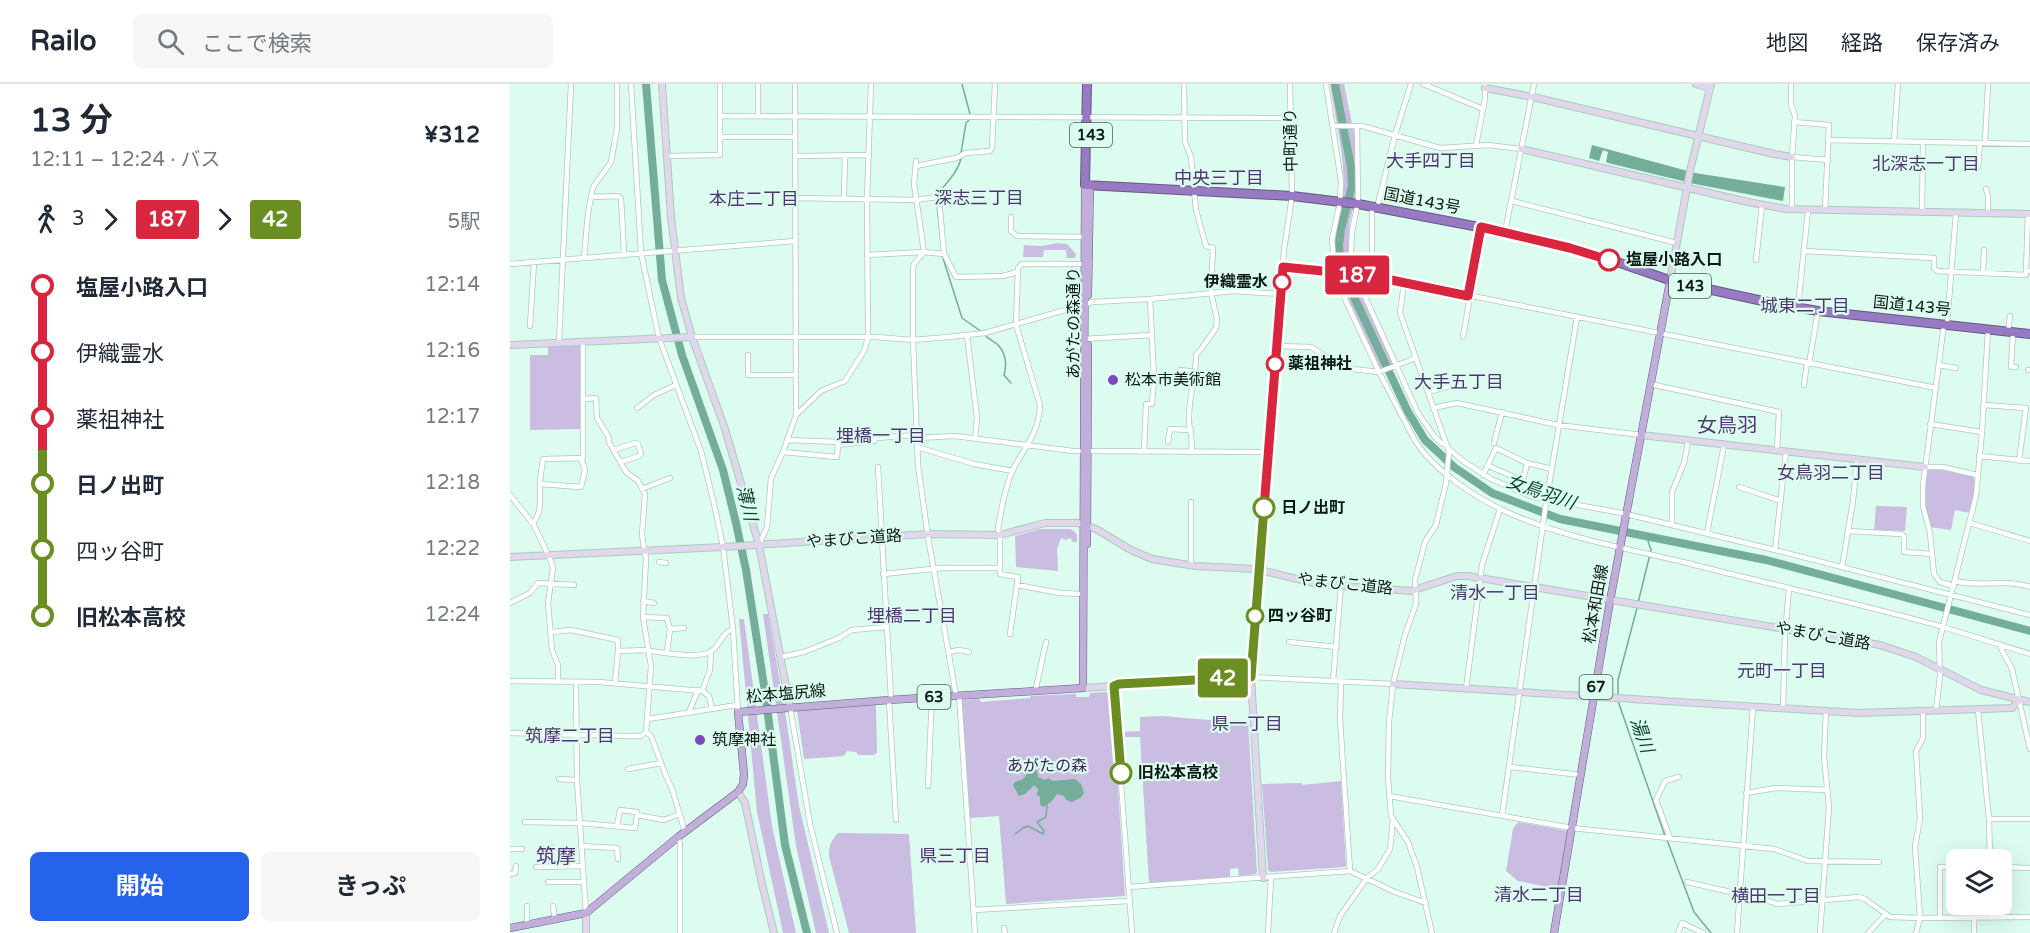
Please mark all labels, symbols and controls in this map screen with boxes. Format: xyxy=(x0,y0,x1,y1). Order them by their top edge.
search box xyxy=(133,14,553,68)
text: Railo xyxy=(30,24,97,58)
icon: search xyxy=(154,25,187,58)
text: ここで検索 xyxy=(202,31,312,57)
text: 地図 xyxy=(1766,31,1808,56)
text: 経路 xyxy=(1841,31,1883,56)
text: 保存済み xyxy=(1916,31,2000,56)
text: 13 分 xyxy=(30,101,113,140)
street label: 中町通り xyxy=(1280,108,1302,172)
text: ¥312 xyxy=(424,122,480,148)
road number: 143 xyxy=(1070,123,1112,147)
text: 12:11 – 12:24 · バス xyxy=(30,148,221,172)
district label: 大手四丁目 xyxy=(1386,150,1476,172)
district label: 北深志一丁目 xyxy=(1872,153,1980,175)
district label: 中央三丁目 xyxy=(1174,167,1264,189)
street label: 国道143号 xyxy=(1382,184,1462,218)
district label: 深志三丁目 xyxy=(934,187,1024,209)
district label: 本庄二丁目 xyxy=(709,188,799,210)
icon: walk xyxy=(30,203,63,236)
icon: forward xyxy=(94,203,127,236)
icon: forward xyxy=(208,203,241,236)
text: 3 xyxy=(72,207,85,231)
text: 187 xyxy=(148,207,187,232)
text: 42 xyxy=(262,207,289,232)
text: 5駅 xyxy=(447,210,480,234)
marker: 塩屋小路入口 xyxy=(1598,249,1620,271)
place label: 塩屋小路入口 xyxy=(1626,250,1722,270)
line badge: 187 xyxy=(1322,256,1392,294)
text: 187 xyxy=(1337,263,1377,288)
street label: あがたの森通り xyxy=(1064,267,1084,379)
place label: 伊織霊水 xyxy=(1203,272,1268,292)
text: 12:14 xyxy=(425,273,480,297)
marker: 伊織霊水 xyxy=(1273,273,1291,291)
road number: 143 xyxy=(1669,274,1711,298)
text: 塩屋小路入口 xyxy=(76,275,208,301)
street label: 国道143号 xyxy=(1872,292,1952,320)
district label: 城東二丁目 xyxy=(1760,295,1850,317)
text: 12:16 xyxy=(425,339,480,363)
text: 伊織霊水 xyxy=(76,341,164,367)
place label: 薬祖神社 xyxy=(1288,354,1352,374)
marker: 薬祖神社 xyxy=(1266,355,1284,373)
place label: 松本市美術館 xyxy=(1125,370,1221,390)
district label: 大手五丁目 xyxy=(1414,371,1504,393)
marker: 松本市美術館 xyxy=(1106,373,1120,387)
text: 12:17 xyxy=(425,405,480,429)
text: 薬祖神社 xyxy=(76,407,164,433)
district label: 女鳥羽 xyxy=(1697,414,1757,438)
district label: 埋橋一丁目 xyxy=(836,425,926,447)
district label: 女鳥羽二丁目 xyxy=(1777,462,1885,484)
water label: 女鳥羽川 xyxy=(1503,470,1581,515)
text: 12:18 xyxy=(425,471,480,495)
text: 日ノ出町 xyxy=(76,473,164,499)
water label: 薄川 xyxy=(732,483,762,525)
marker: 日ノ出町 xyxy=(1253,497,1275,519)
place label: 日ノ出町 xyxy=(1281,498,1345,518)
street label: やまびこ道路 xyxy=(805,526,903,552)
text: 12:22 xyxy=(425,537,480,561)
text: 四ッ谷町 xyxy=(76,539,164,565)
street label: 松本和田線 xyxy=(1579,563,1613,645)
street label: やまびこ道路 xyxy=(1296,569,1394,599)
district label: 清水一丁目 xyxy=(1450,582,1540,604)
text: 12:24 xyxy=(425,603,480,627)
text: 旧松本高校 xyxy=(76,605,186,631)
district label: 埋橋二丁目 xyxy=(867,605,957,627)
place label: 四ッ谷町 xyxy=(1268,606,1332,626)
marker: 四ッ谷町 xyxy=(1246,607,1264,625)
street label: やまびこ道路 xyxy=(1774,618,1872,654)
line badge: 42 xyxy=(1196,658,1250,698)
district label: 元町一丁目 xyxy=(1737,660,1827,682)
text: 42 xyxy=(1210,666,1236,691)
road number: 67 xyxy=(1580,675,1612,699)
street label: 松本塩尻線 xyxy=(745,681,827,707)
road number: 63 xyxy=(918,685,950,709)
district label: 県一丁目 xyxy=(1211,713,1283,735)
water label: 湯川 xyxy=(1626,714,1659,758)
district label: 筑摩二丁目 xyxy=(525,725,615,747)
place label: 筑摩神社 xyxy=(712,730,776,750)
marker: 筑摩神社 xyxy=(693,733,707,747)
park label: あがたの森 xyxy=(1007,756,1087,776)
marker: 旧松本高校 xyxy=(1110,762,1132,784)
place label: 旧松本高校 xyxy=(1138,763,1218,783)
district label: 筑摩 xyxy=(536,845,576,869)
district label: 県三丁目 xyxy=(919,845,991,867)
map controls xyxy=(1946,849,2012,915)
button: layers xyxy=(1946,849,2012,915)
button: 開始 xyxy=(30,852,249,921)
button: きっぷ xyxy=(261,852,480,921)
district label: 清水二丁目 xyxy=(1494,884,1584,906)
district label: 横田一丁目 xyxy=(1731,885,1821,907)

